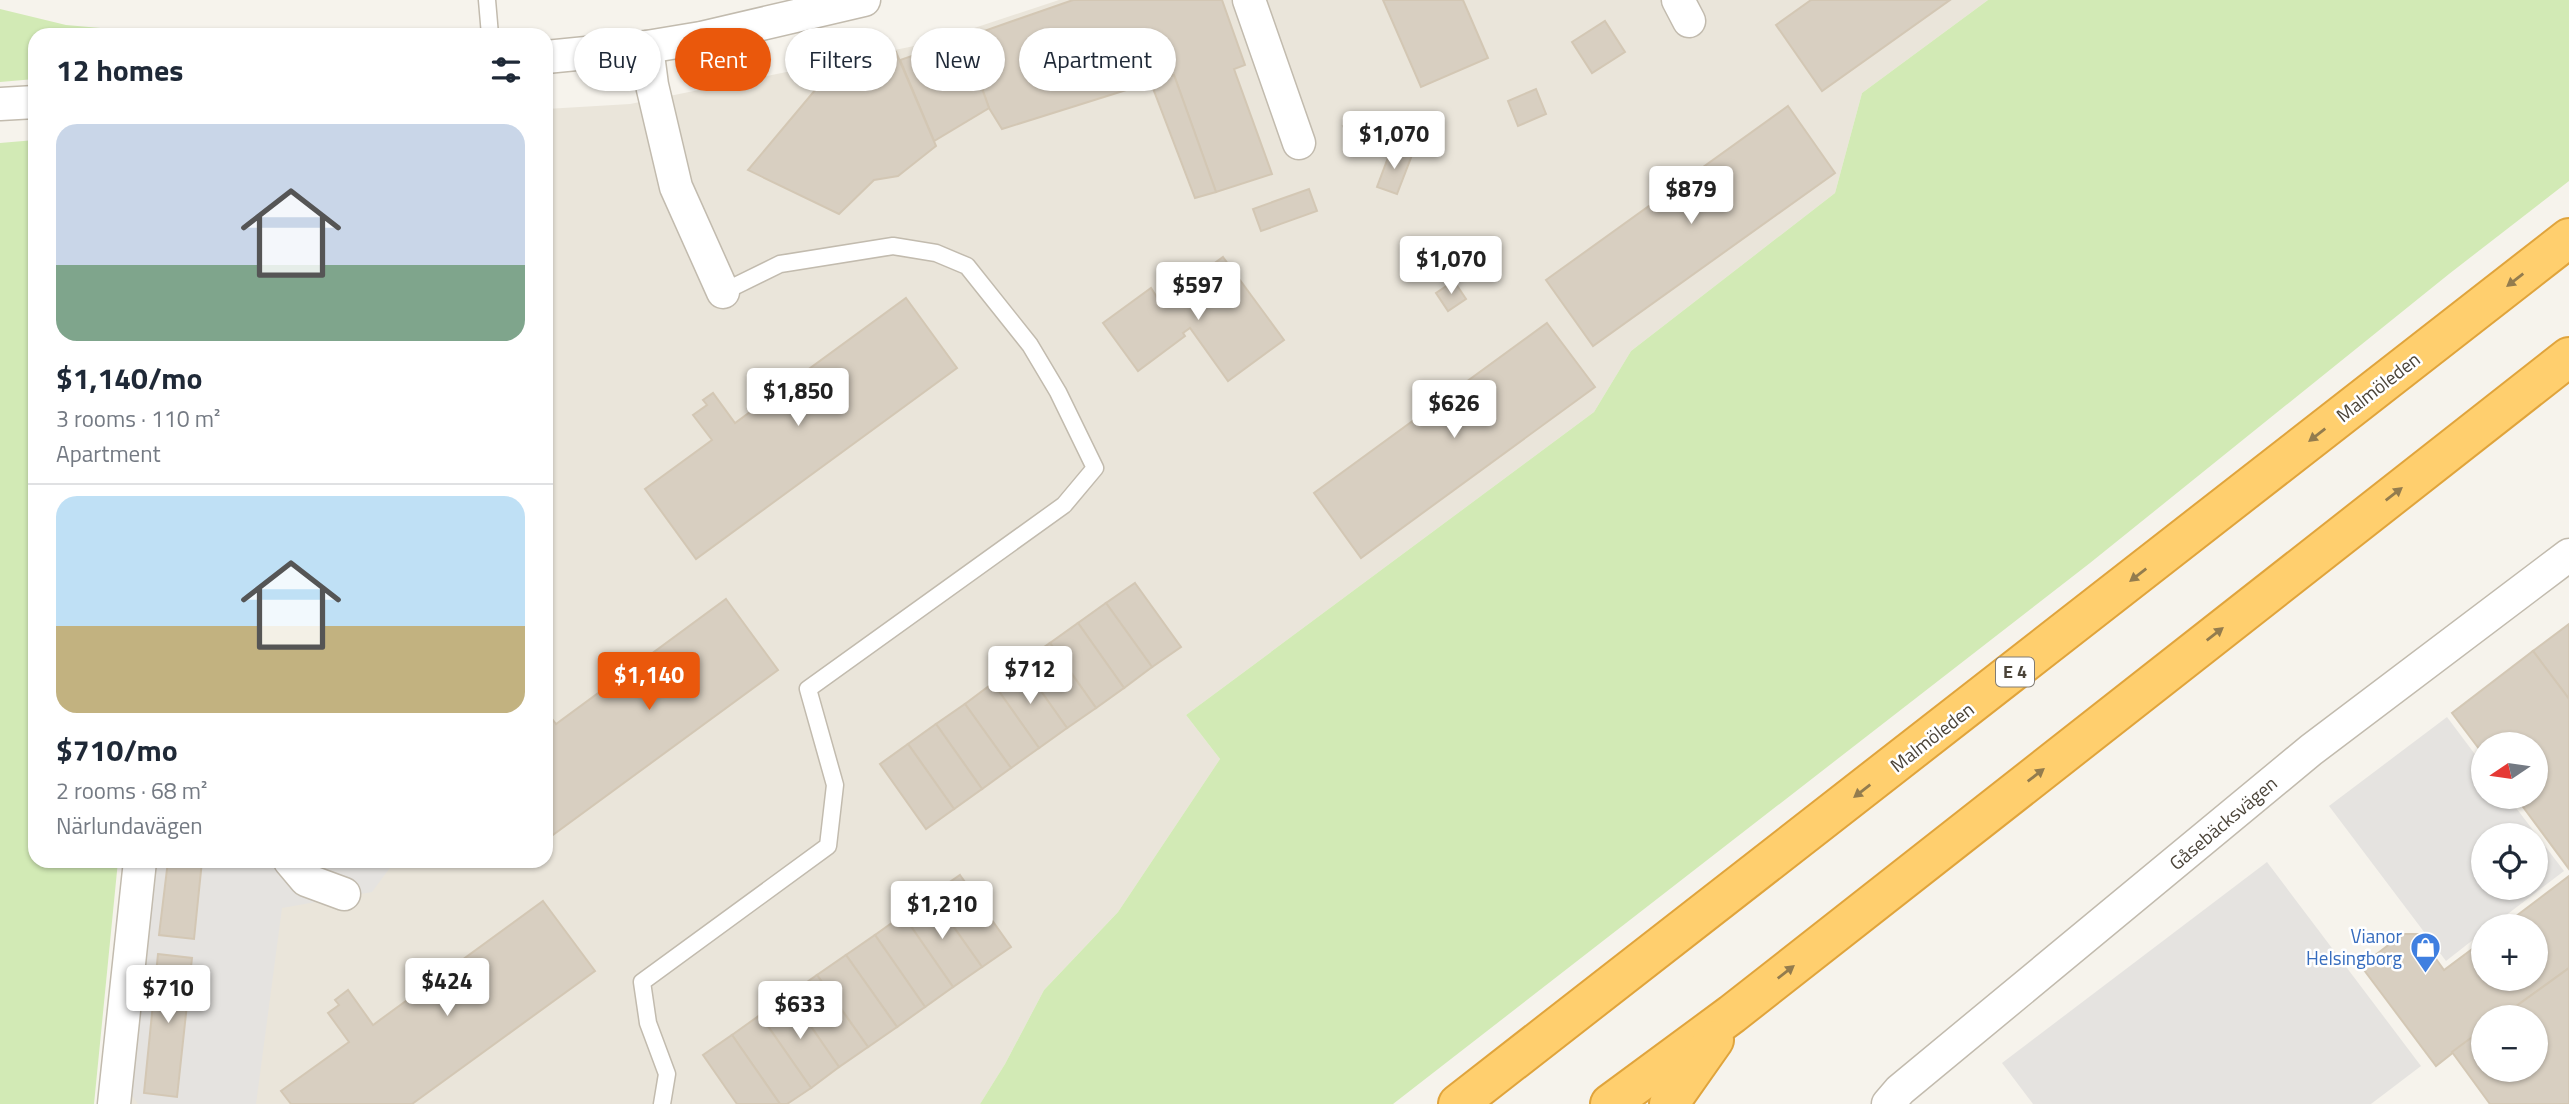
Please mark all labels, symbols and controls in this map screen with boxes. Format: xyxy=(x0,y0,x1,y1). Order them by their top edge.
chip: Buy xyxy=(574,28,661,91)
chip: Rent xyxy=(675,28,771,91)
chip: Filters xyxy=(785,28,897,91)
chip: New xyxy=(911,28,1005,91)
chip: Apartment xyxy=(1019,28,1176,91)
text: 12 homes xyxy=(56,47,183,93)
icon: filters xyxy=(487,51,525,89)
pin: $1,070 xyxy=(1337,111,1451,171)
text: $1,070 xyxy=(1359,116,1429,151)
pin: $879 xyxy=(1650,166,1732,226)
icon: home xyxy=(228,170,354,296)
text: $879 xyxy=(1665,171,1717,206)
pin: $1,070 xyxy=(1394,236,1508,296)
text: $1,070 xyxy=(1416,241,1486,276)
pin: $597 xyxy=(1157,262,1239,322)
text: $597 xyxy=(1172,267,1224,302)
one-way arrow xyxy=(2507,272,2525,287)
street label: Malmöleden xyxy=(2330,345,2426,429)
text: $1,140/mo xyxy=(56,355,202,401)
pin: $1,850 xyxy=(741,368,855,428)
text: $1,850 xyxy=(763,373,833,408)
pin: $626 xyxy=(1413,380,1495,440)
text: $626 xyxy=(1428,385,1480,420)
text: 3 rooms · 110 m² xyxy=(56,401,220,436)
one-way arrow xyxy=(2308,428,2326,442)
text: Apartment xyxy=(56,436,161,471)
one-way arrow xyxy=(2386,487,2403,502)
icon: home xyxy=(228,542,354,668)
one-way arrow xyxy=(2129,568,2147,582)
one-way arrow xyxy=(2206,627,2224,642)
pin: $712 xyxy=(989,646,1071,706)
text: $712 xyxy=(1004,651,1056,686)
pin: $1,140 xyxy=(592,652,706,712)
text: $1,140 xyxy=(614,657,684,692)
road number: E 4 xyxy=(1996,658,2034,686)
street label: Malmöleden xyxy=(1884,695,1980,779)
text: $710/mo xyxy=(56,727,178,773)
north arrow xyxy=(2471,732,2548,808)
map controls xyxy=(2471,732,2548,1082)
one-way arrow xyxy=(2027,767,2045,782)
street label: Gåsebäcksvägen xyxy=(2162,769,2283,877)
text: 2 rooms · 68 m² xyxy=(56,773,207,808)
one-way arrow xyxy=(1853,783,1871,797)
text: Närlundavägen xyxy=(56,808,203,843)
button: locate xyxy=(2471,823,2548,900)
pin: $1,210 xyxy=(885,881,999,941)
text: $1,210 xyxy=(907,886,977,921)
button: + xyxy=(2471,914,2548,991)
place label: Vianor Helsingborg xyxy=(2306,921,2402,972)
shop icon: Vianor Helsingborg xyxy=(2408,930,2442,974)
pin: $424 xyxy=(406,958,488,1018)
text: $424 xyxy=(421,963,473,998)
one-way arrow xyxy=(1776,964,1794,979)
pin: $710 xyxy=(127,965,209,1025)
text: $710 xyxy=(142,970,194,1005)
pin: $633 xyxy=(759,982,841,1041)
text: $633 xyxy=(774,986,826,1021)
button: − xyxy=(2471,1005,2548,1082)

